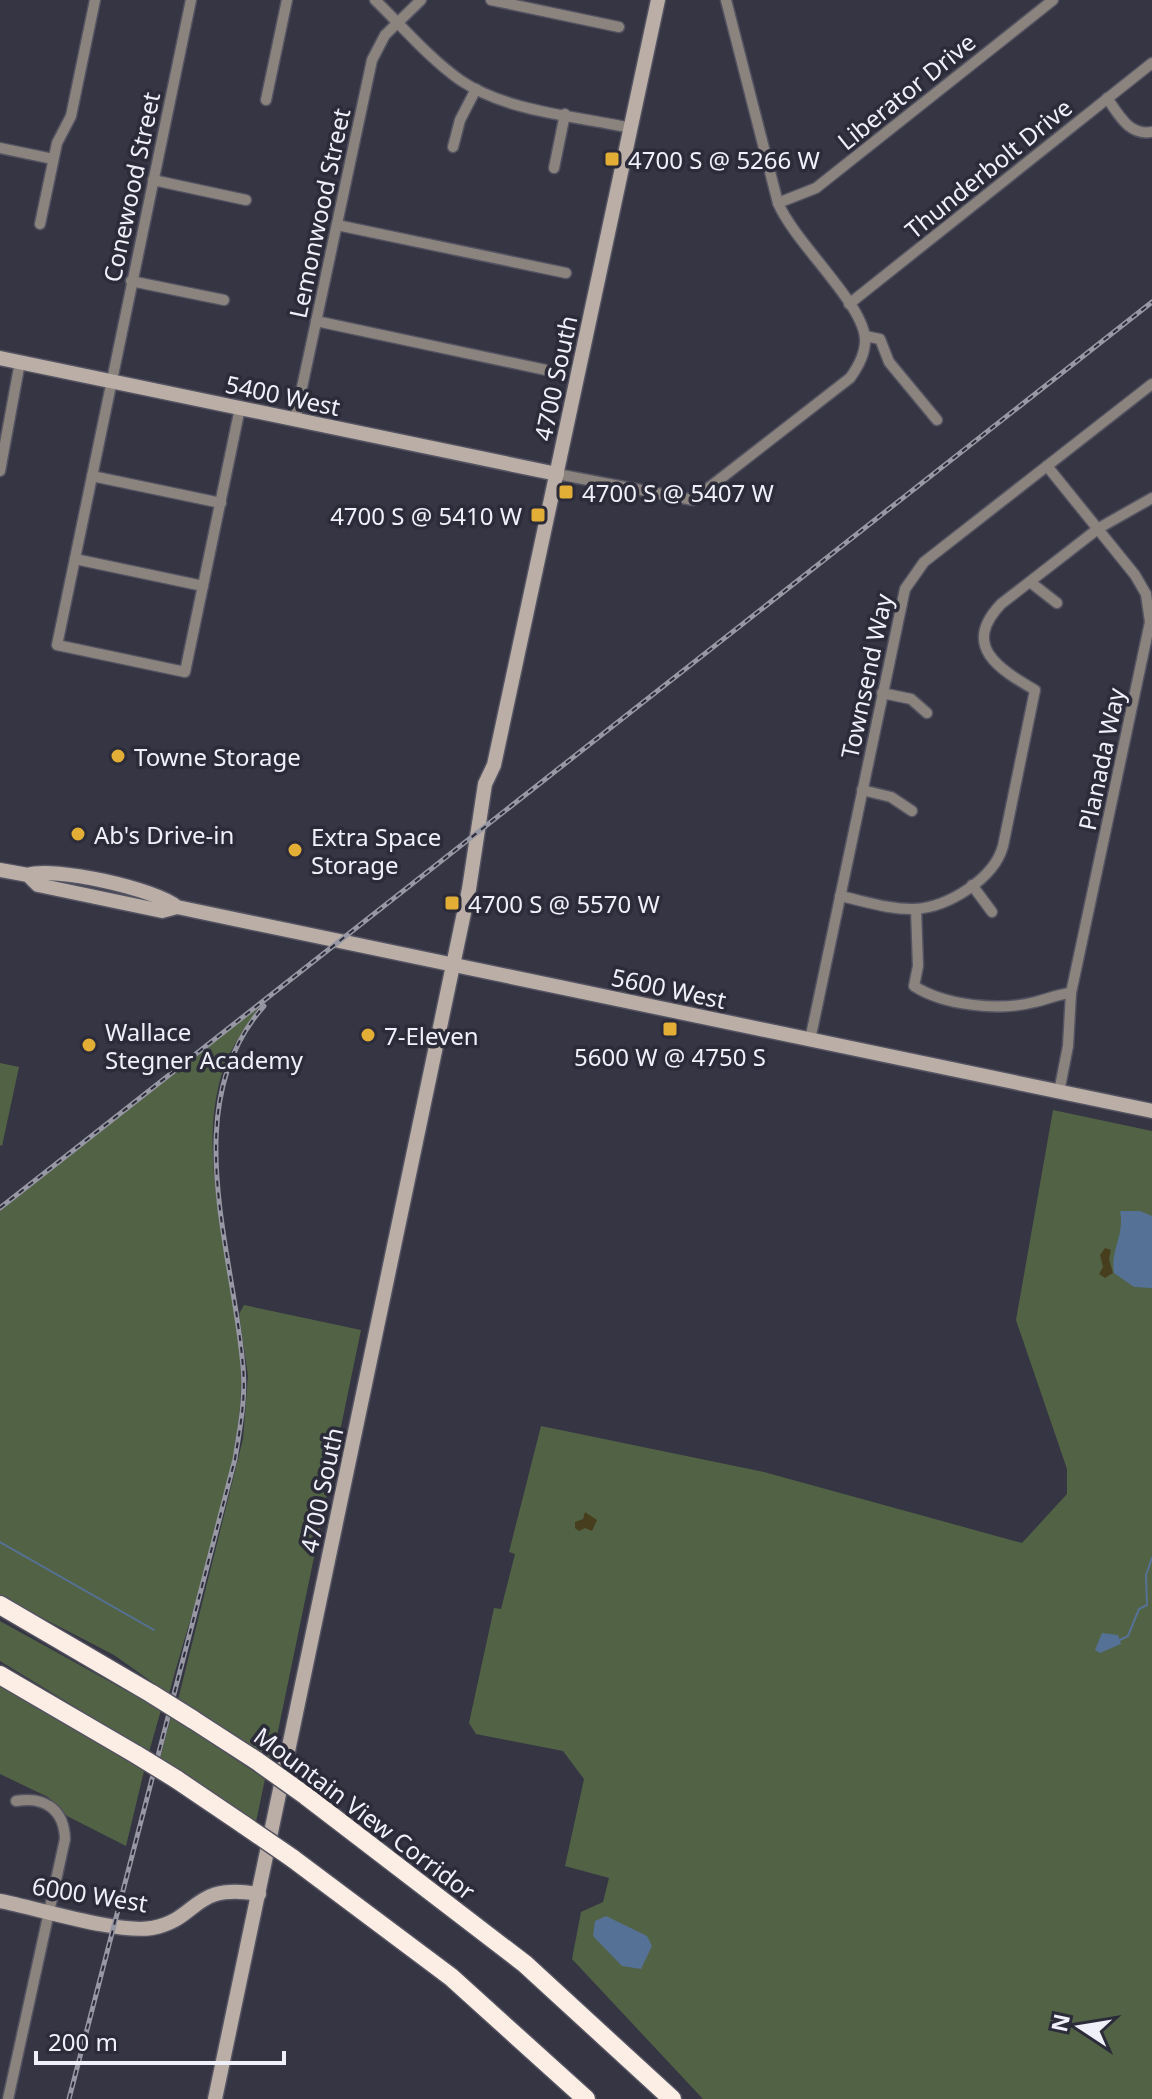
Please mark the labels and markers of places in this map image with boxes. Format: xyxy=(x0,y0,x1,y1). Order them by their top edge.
place label: 4700 S @ 5266 W xyxy=(628,143,821,176)
marker: 4700 S @ 5266 W xyxy=(603,150,621,168)
place label: 4700 S @ 5407 W xyxy=(582,476,775,509)
marker: 4700 S @ 5407 W xyxy=(557,483,575,501)
place label: 4700 S @ 5410 W xyxy=(330,499,523,532)
marker: 4700 S @ 5410 W xyxy=(529,506,547,524)
place label: Towne Storage xyxy=(134,740,301,773)
marker: Towne Storage xyxy=(109,747,127,765)
place label: Ab's Drive-in xyxy=(94,818,234,851)
place label: Extra Space Storage xyxy=(311,820,441,881)
marker: Ab's Drive-in xyxy=(69,825,87,843)
marker: Extra Space Storage xyxy=(286,841,304,859)
place label: 4700 S @ 5570 W xyxy=(468,887,661,920)
marker: 4700 S @ 5570 W xyxy=(443,894,461,912)
place label: Wallace Stegner Academy xyxy=(105,1015,304,1076)
place label: 7-Eleven xyxy=(384,1019,479,1052)
marker: 5600 W @ 4750 S xyxy=(661,1020,679,1038)
marker: 7-Eleven xyxy=(359,1026,377,1044)
marker: Wallace Stegner Academy xyxy=(80,1036,98,1054)
place label: 5600 W @ 4750 S xyxy=(574,1040,766,1073)

